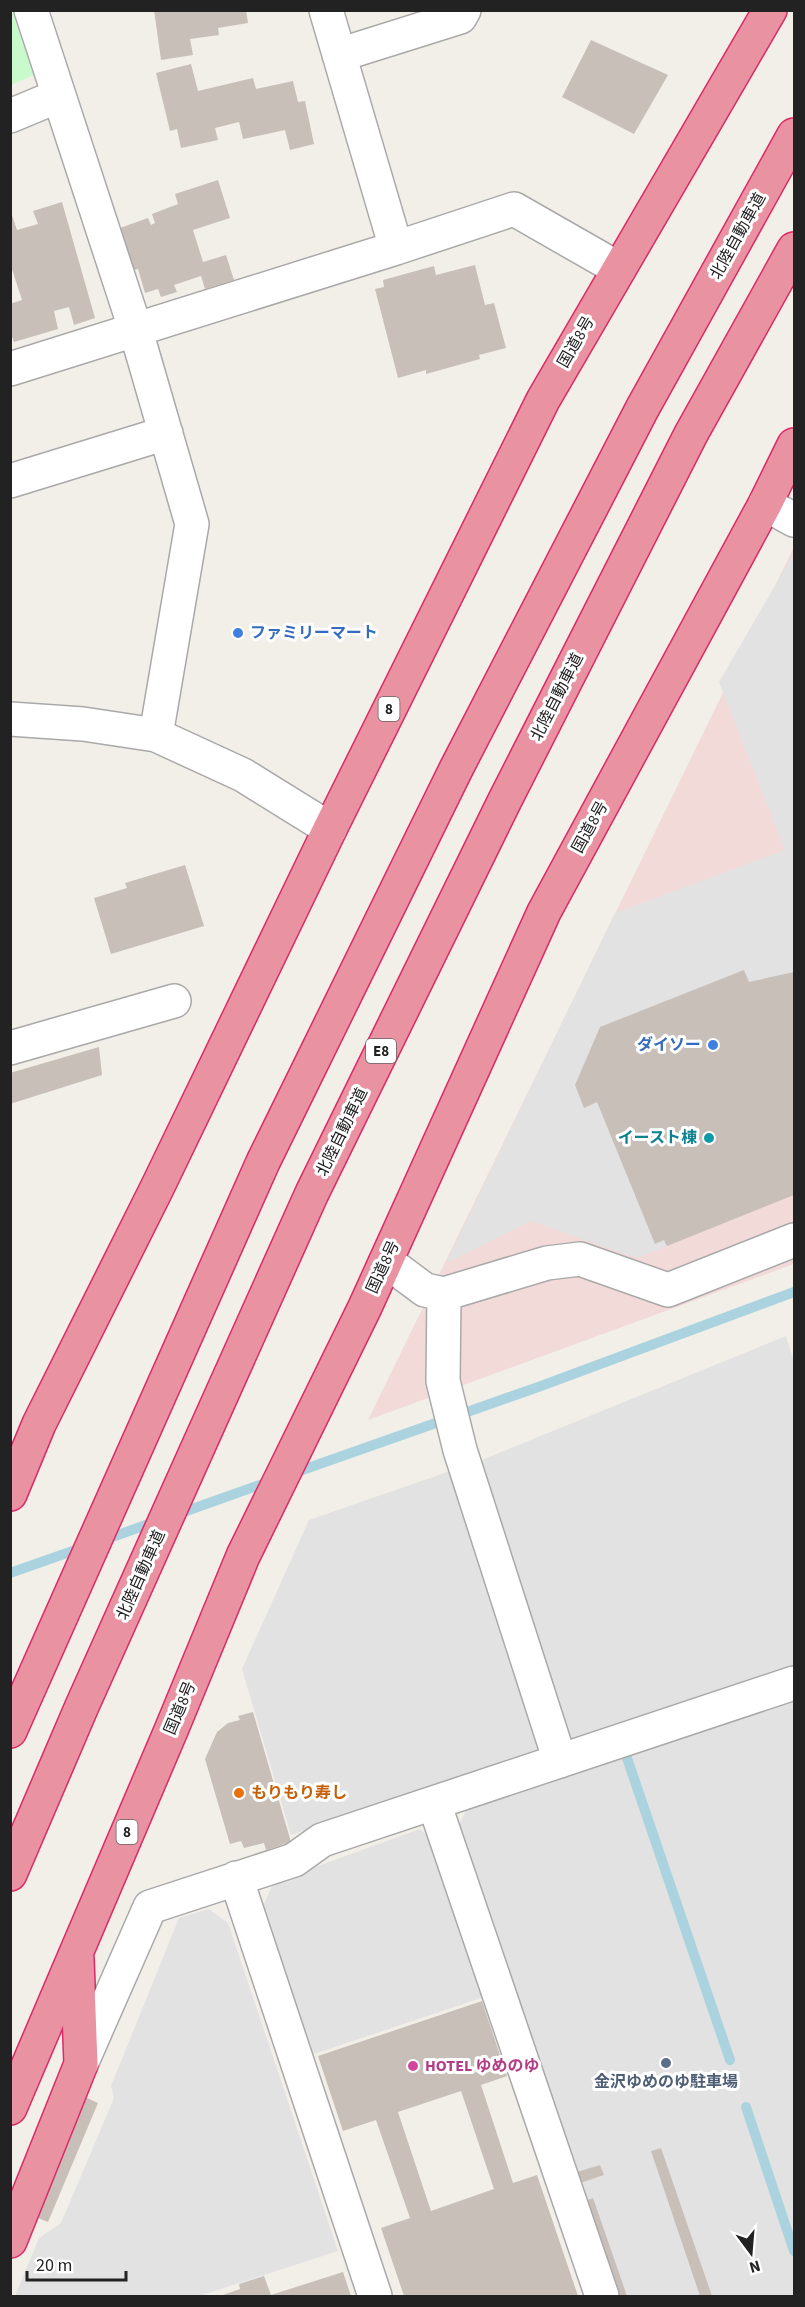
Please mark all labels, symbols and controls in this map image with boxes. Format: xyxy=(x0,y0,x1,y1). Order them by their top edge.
street label: 北陸自動車道 xyxy=(705,189,771,283)
street label: 国道8号 xyxy=(552,312,600,372)
place label: ファミリーマート xyxy=(250,622,378,644)
marker: ファミリーマート xyxy=(231,626,245,640)
street label: 北陸自動車道 xyxy=(525,649,589,745)
road number: 8 xyxy=(378,697,400,721)
street label: 国道8号 xyxy=(567,797,613,857)
place label: ダイソー xyxy=(637,1034,701,1056)
marker: ダイソー xyxy=(706,1038,720,1052)
road number: E8 xyxy=(366,1039,396,1063)
street label: 北陸自動車道 xyxy=(311,1084,373,1180)
place label: イースト棟 xyxy=(618,1127,697,1149)
marker: イースト棟 xyxy=(702,1131,716,1145)
street label: 国道8号 xyxy=(361,1237,405,1297)
street label: 北陸自動車道 xyxy=(111,1527,171,1623)
street label: 国道8号 xyxy=(159,1678,201,1738)
place label: もりもり寿し xyxy=(251,1782,347,1804)
marker: もりもり寿し xyxy=(232,1786,246,1800)
road number: 8 xyxy=(116,1820,138,1844)
place label: HOTEL ゆめのゆ xyxy=(425,2055,539,2077)
marker: 金沢ゆめのゆ駐車場 xyxy=(659,2056,673,2070)
marker: HOTEL ゆめのゆ xyxy=(406,2059,420,2073)
place label: 金沢ゆめのゆ駐車場 xyxy=(594,2071,738,2093)
north arrow xyxy=(721,2223,781,2283)
scale bar xyxy=(27,2244,126,2282)
text: 20 m xyxy=(36,2253,72,2278)
text: N xyxy=(747,2254,763,2278)

